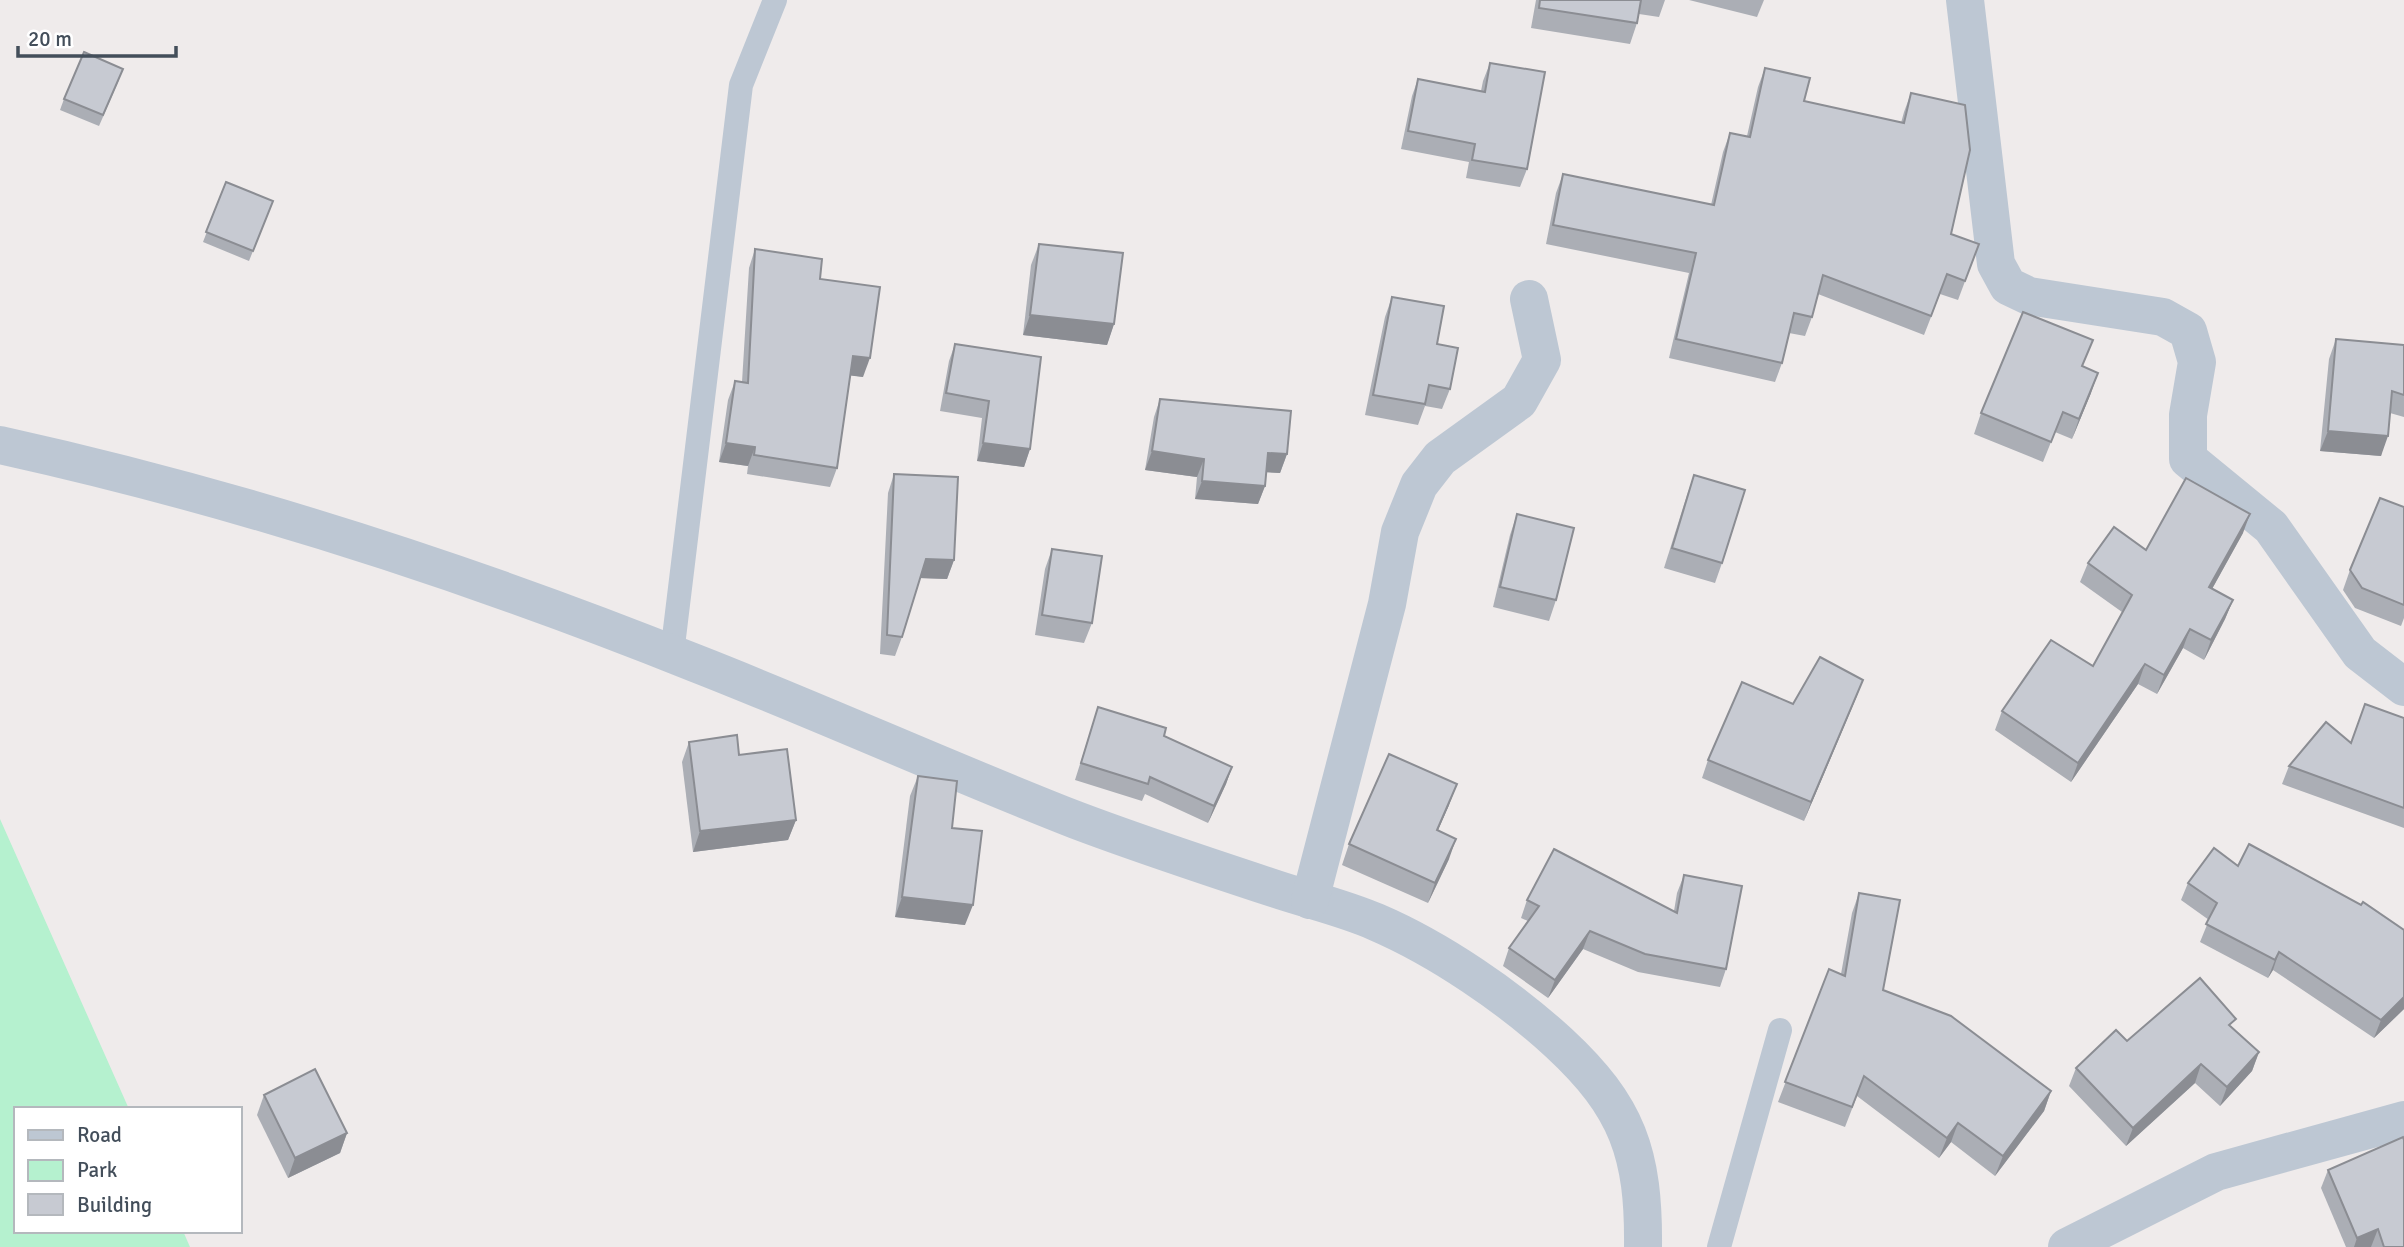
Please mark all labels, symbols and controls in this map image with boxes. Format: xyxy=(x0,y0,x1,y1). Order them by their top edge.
scale bar xyxy=(18,14,175,58)
text: 20 m xyxy=(28,26,72,52)
legend xyxy=(14,1107,242,1233)
text: Road xyxy=(77,1122,122,1148)
text: Park xyxy=(77,1157,118,1183)
text: Building xyxy=(77,1192,152,1218)

